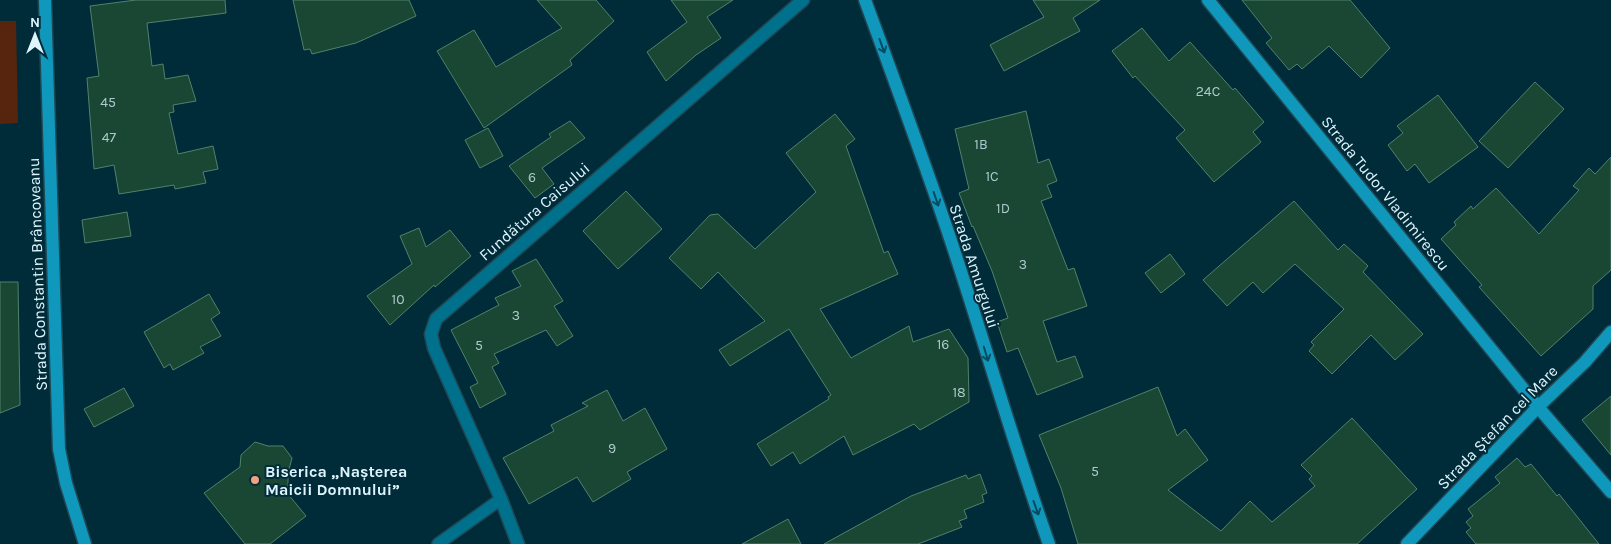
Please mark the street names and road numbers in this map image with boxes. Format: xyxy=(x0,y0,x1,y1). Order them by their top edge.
street label: Strada Tudor Vladimirescu xyxy=(1317,112,1454,274)
street label: Strada Constantin Brâncoveanu xyxy=(24,157,51,391)
street label: Fundătura Caisului xyxy=(475,158,593,265)
street label: Strada Amurgului xyxy=(945,202,1004,331)
street label: Strada Ștefan cel Mare xyxy=(1433,361,1562,493)

